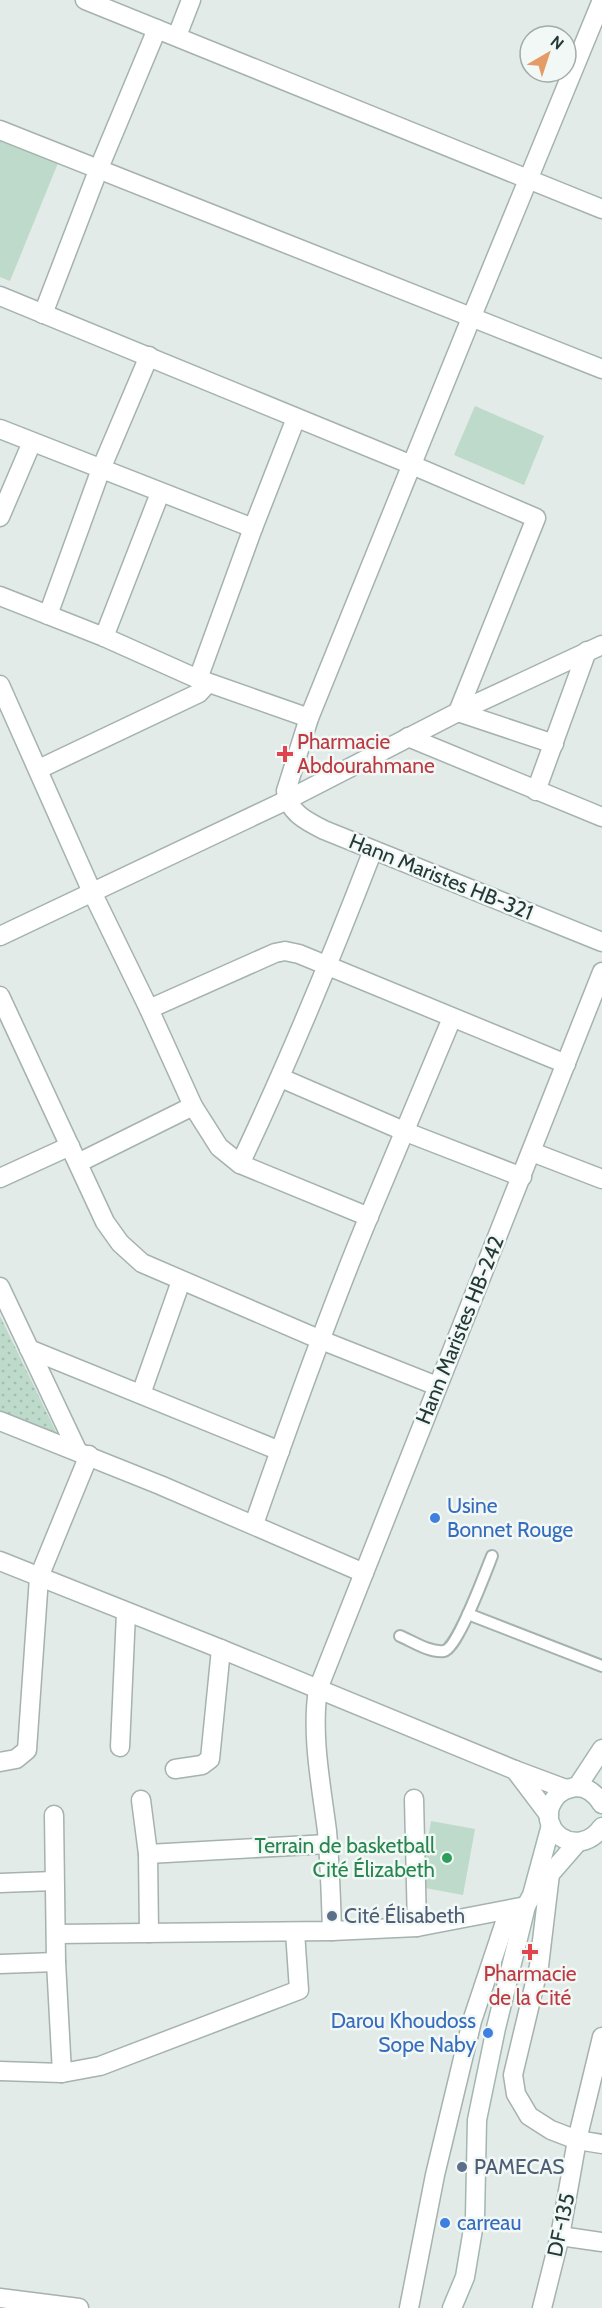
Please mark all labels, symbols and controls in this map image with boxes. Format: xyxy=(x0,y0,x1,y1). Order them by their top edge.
north arrow xyxy=(518,24,578,84)
text: N xyxy=(547,32,567,54)
place label: Pharmacie Abdourahmane xyxy=(297,729,435,778)
marker: Pharmacie Abdourahmane xyxy=(278,747,292,761)
street label: Hann Maristes HB-321 xyxy=(346,828,537,925)
street label: Hann Maristes HB-242 xyxy=(410,1232,509,1428)
place label: Usine Bonnet Rouge xyxy=(447,1493,573,1542)
marker: Usine Bonnet Rouge xyxy=(428,1511,442,1525)
place label: Terrain de basketball Cité Élizabeth xyxy=(255,1833,435,1882)
marker: Terrain de basketball Cité Élizabeth xyxy=(440,1851,454,1865)
place label: Cité Élisabeth xyxy=(344,1903,465,1928)
marker: Cité Élisabeth xyxy=(325,1909,339,1923)
marker: Pharmacie de la Cité xyxy=(523,1945,537,1959)
place label: Pharmacie de la Cité xyxy=(483,1961,577,2010)
place label: Darou Khoudoss Sope Naby xyxy=(331,2008,476,2057)
marker: Darou Khoudoss Sope Naby xyxy=(481,2026,495,2040)
place label: PAMECAS xyxy=(474,2154,565,2179)
marker: PAMECAS xyxy=(455,2160,469,2174)
street label: DF-135 xyxy=(542,2191,579,2259)
place label: carreau xyxy=(457,2210,521,2235)
marker: carreau xyxy=(438,2216,452,2230)

